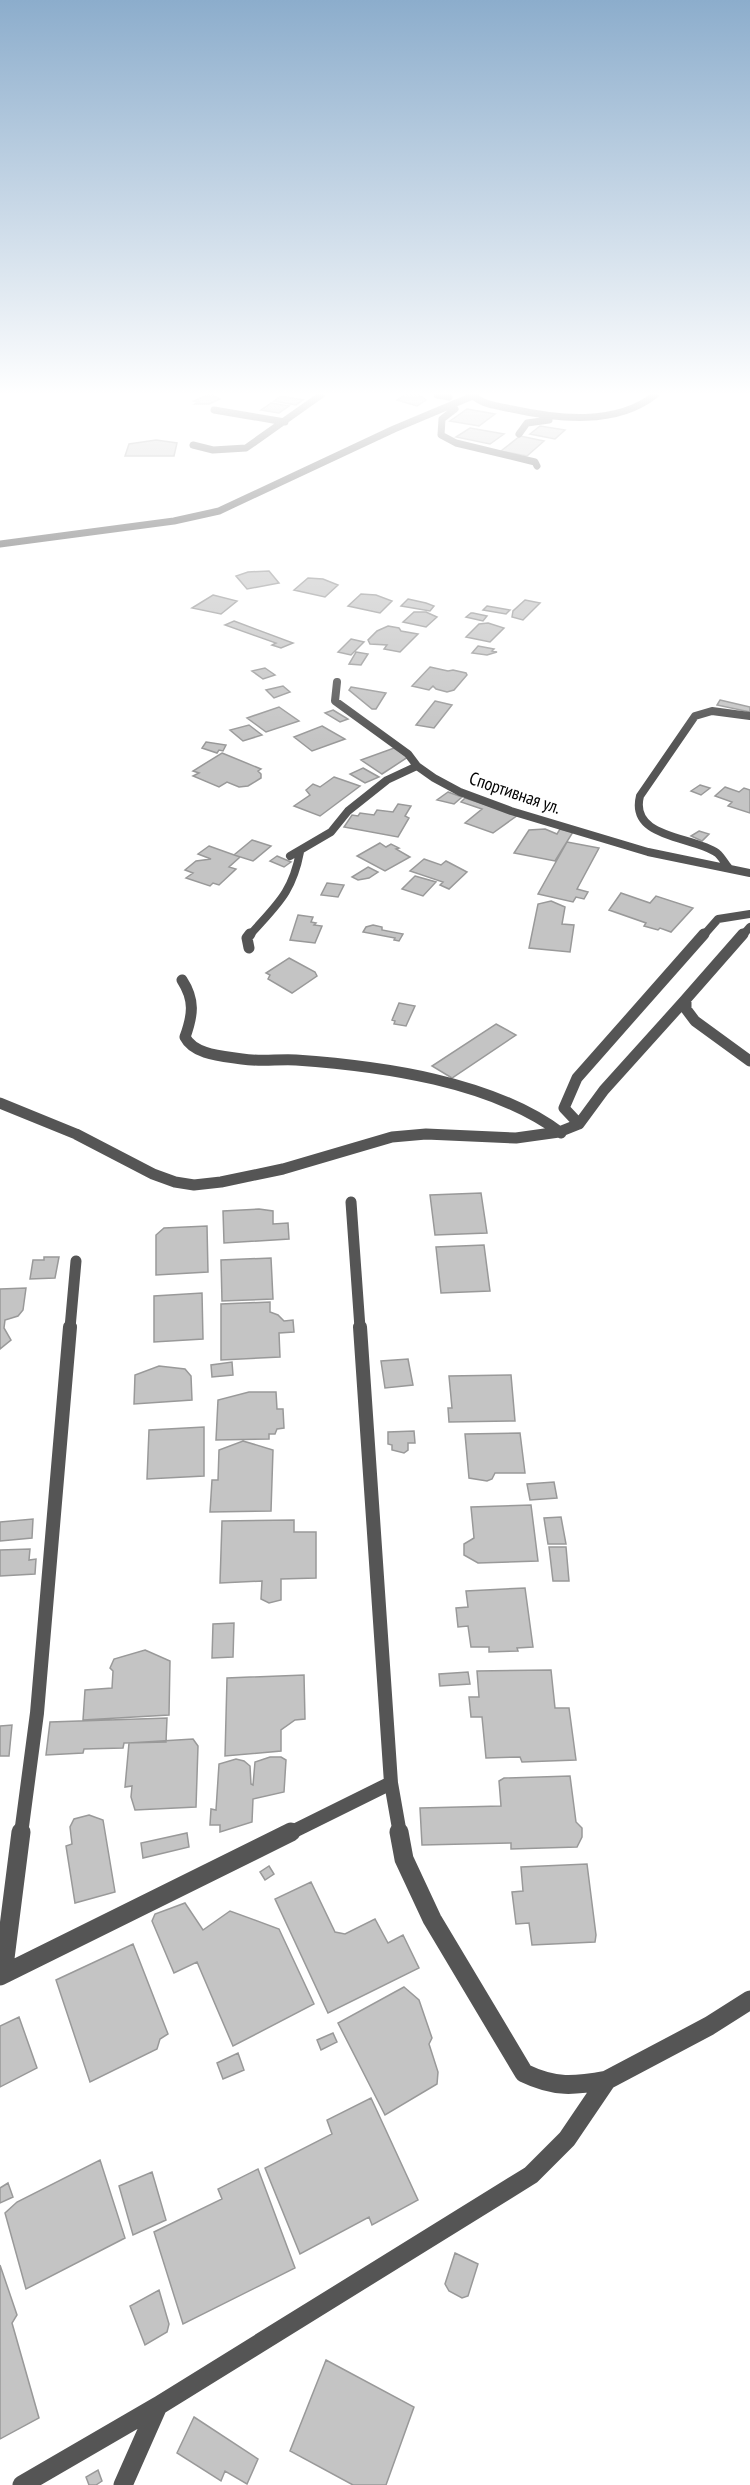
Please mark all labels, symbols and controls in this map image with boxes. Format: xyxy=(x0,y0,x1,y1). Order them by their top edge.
street label: Спортивная ул. xyxy=(466,766,564,819)

